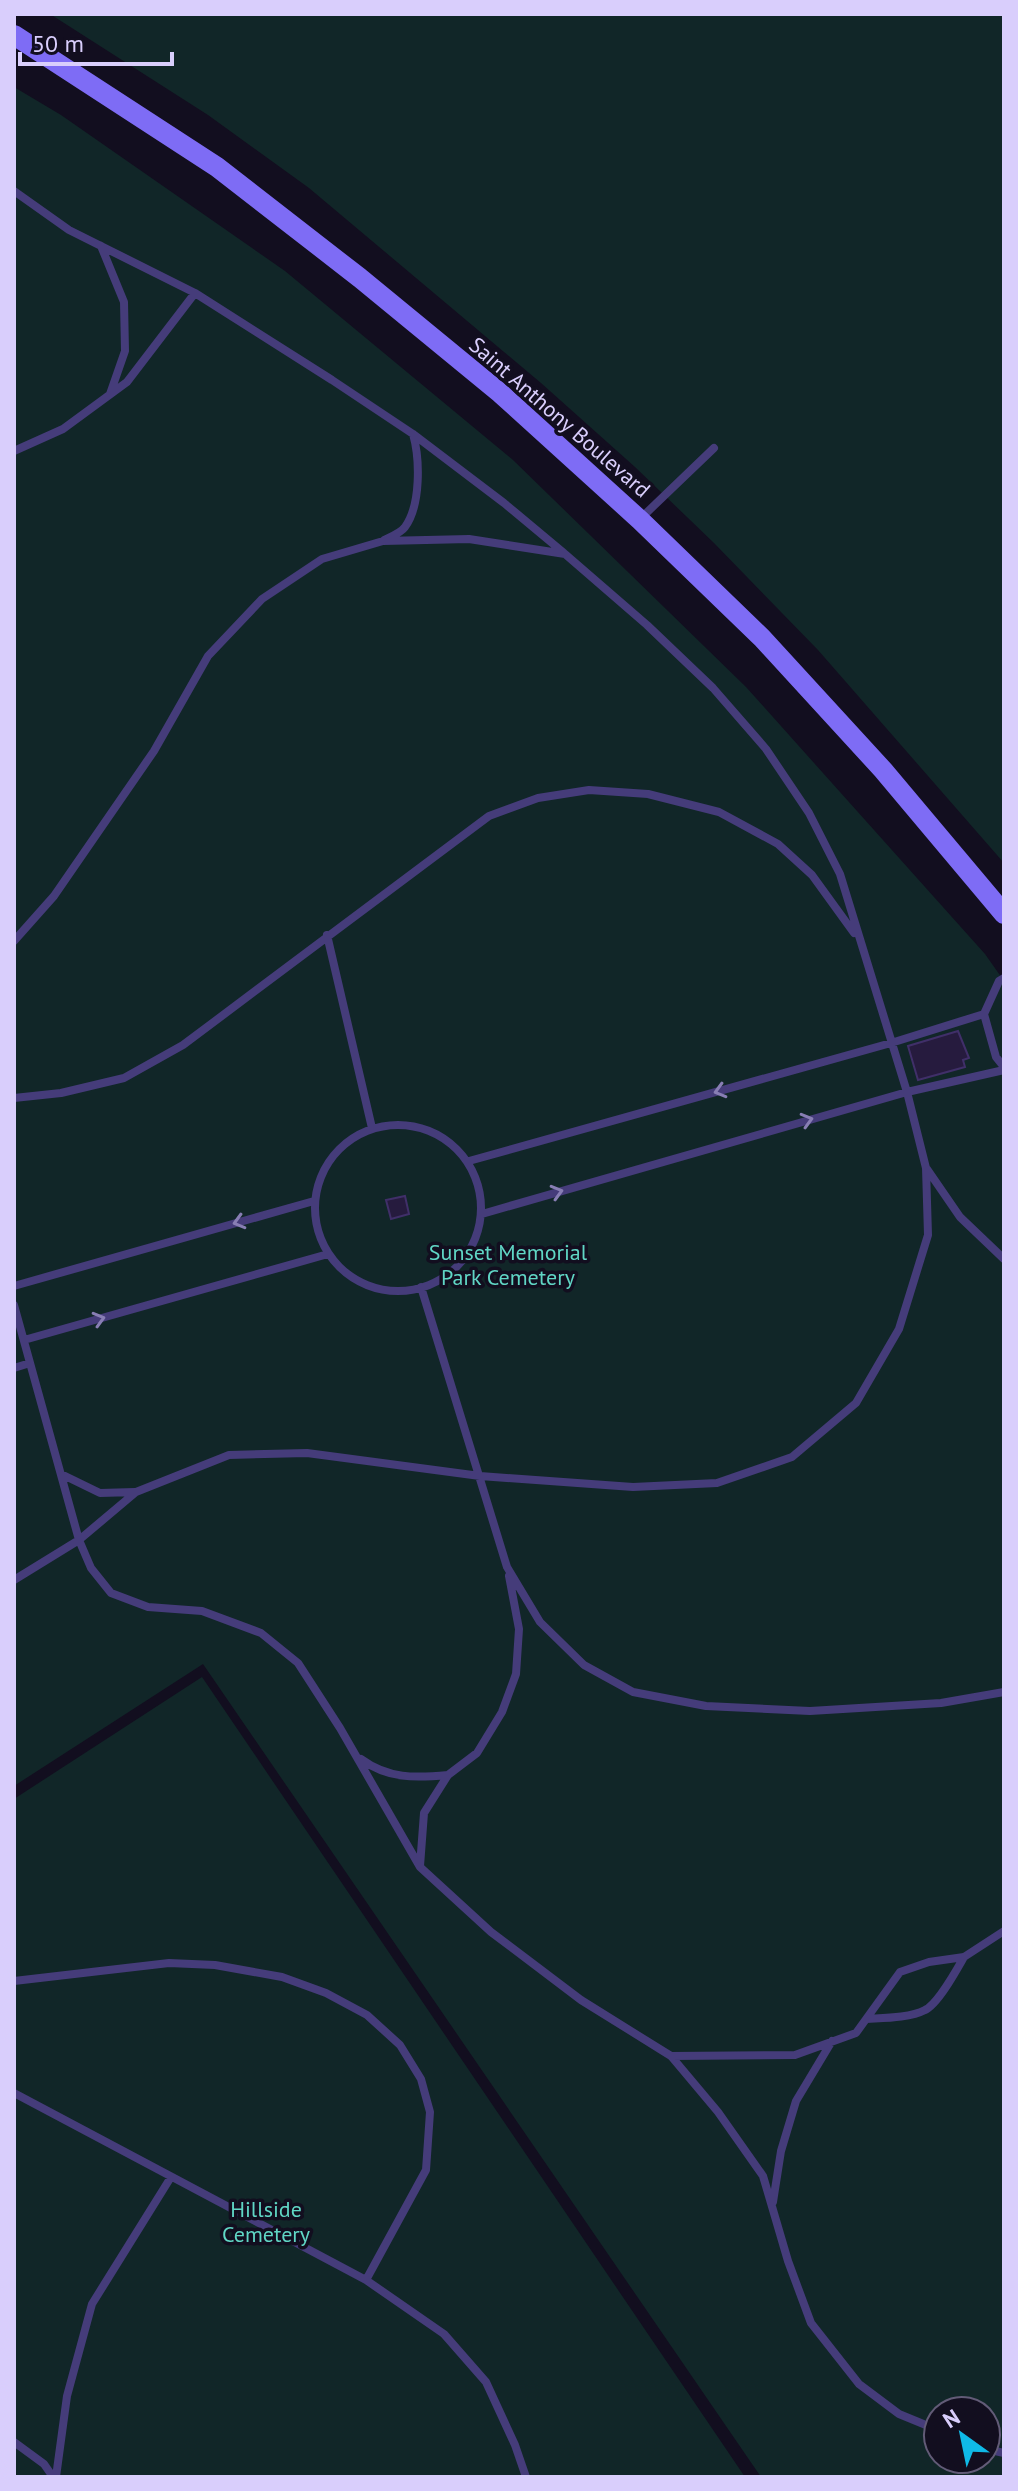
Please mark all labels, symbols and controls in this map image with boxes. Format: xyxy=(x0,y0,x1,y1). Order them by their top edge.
scale bar xyxy=(20,16,172,66)
text: 50 m xyxy=(32,28,84,59)
street label: Saint Anthony Boulevard xyxy=(464,331,656,503)
one-way arrow xyxy=(714,1082,728,1098)
one-way arrow xyxy=(800,1113,814,1130)
one-way arrow xyxy=(550,1185,564,1202)
one-way arrow xyxy=(233,1213,247,1230)
park label: Sunset Memorial Park Cemetery xyxy=(429,1238,588,1291)
one-way arrow xyxy=(92,1312,106,1328)
park label: Hillside Cemetery xyxy=(222,2195,311,2248)
north arrow xyxy=(922,2395,1002,2475)
text: N xyxy=(937,2403,965,2434)

